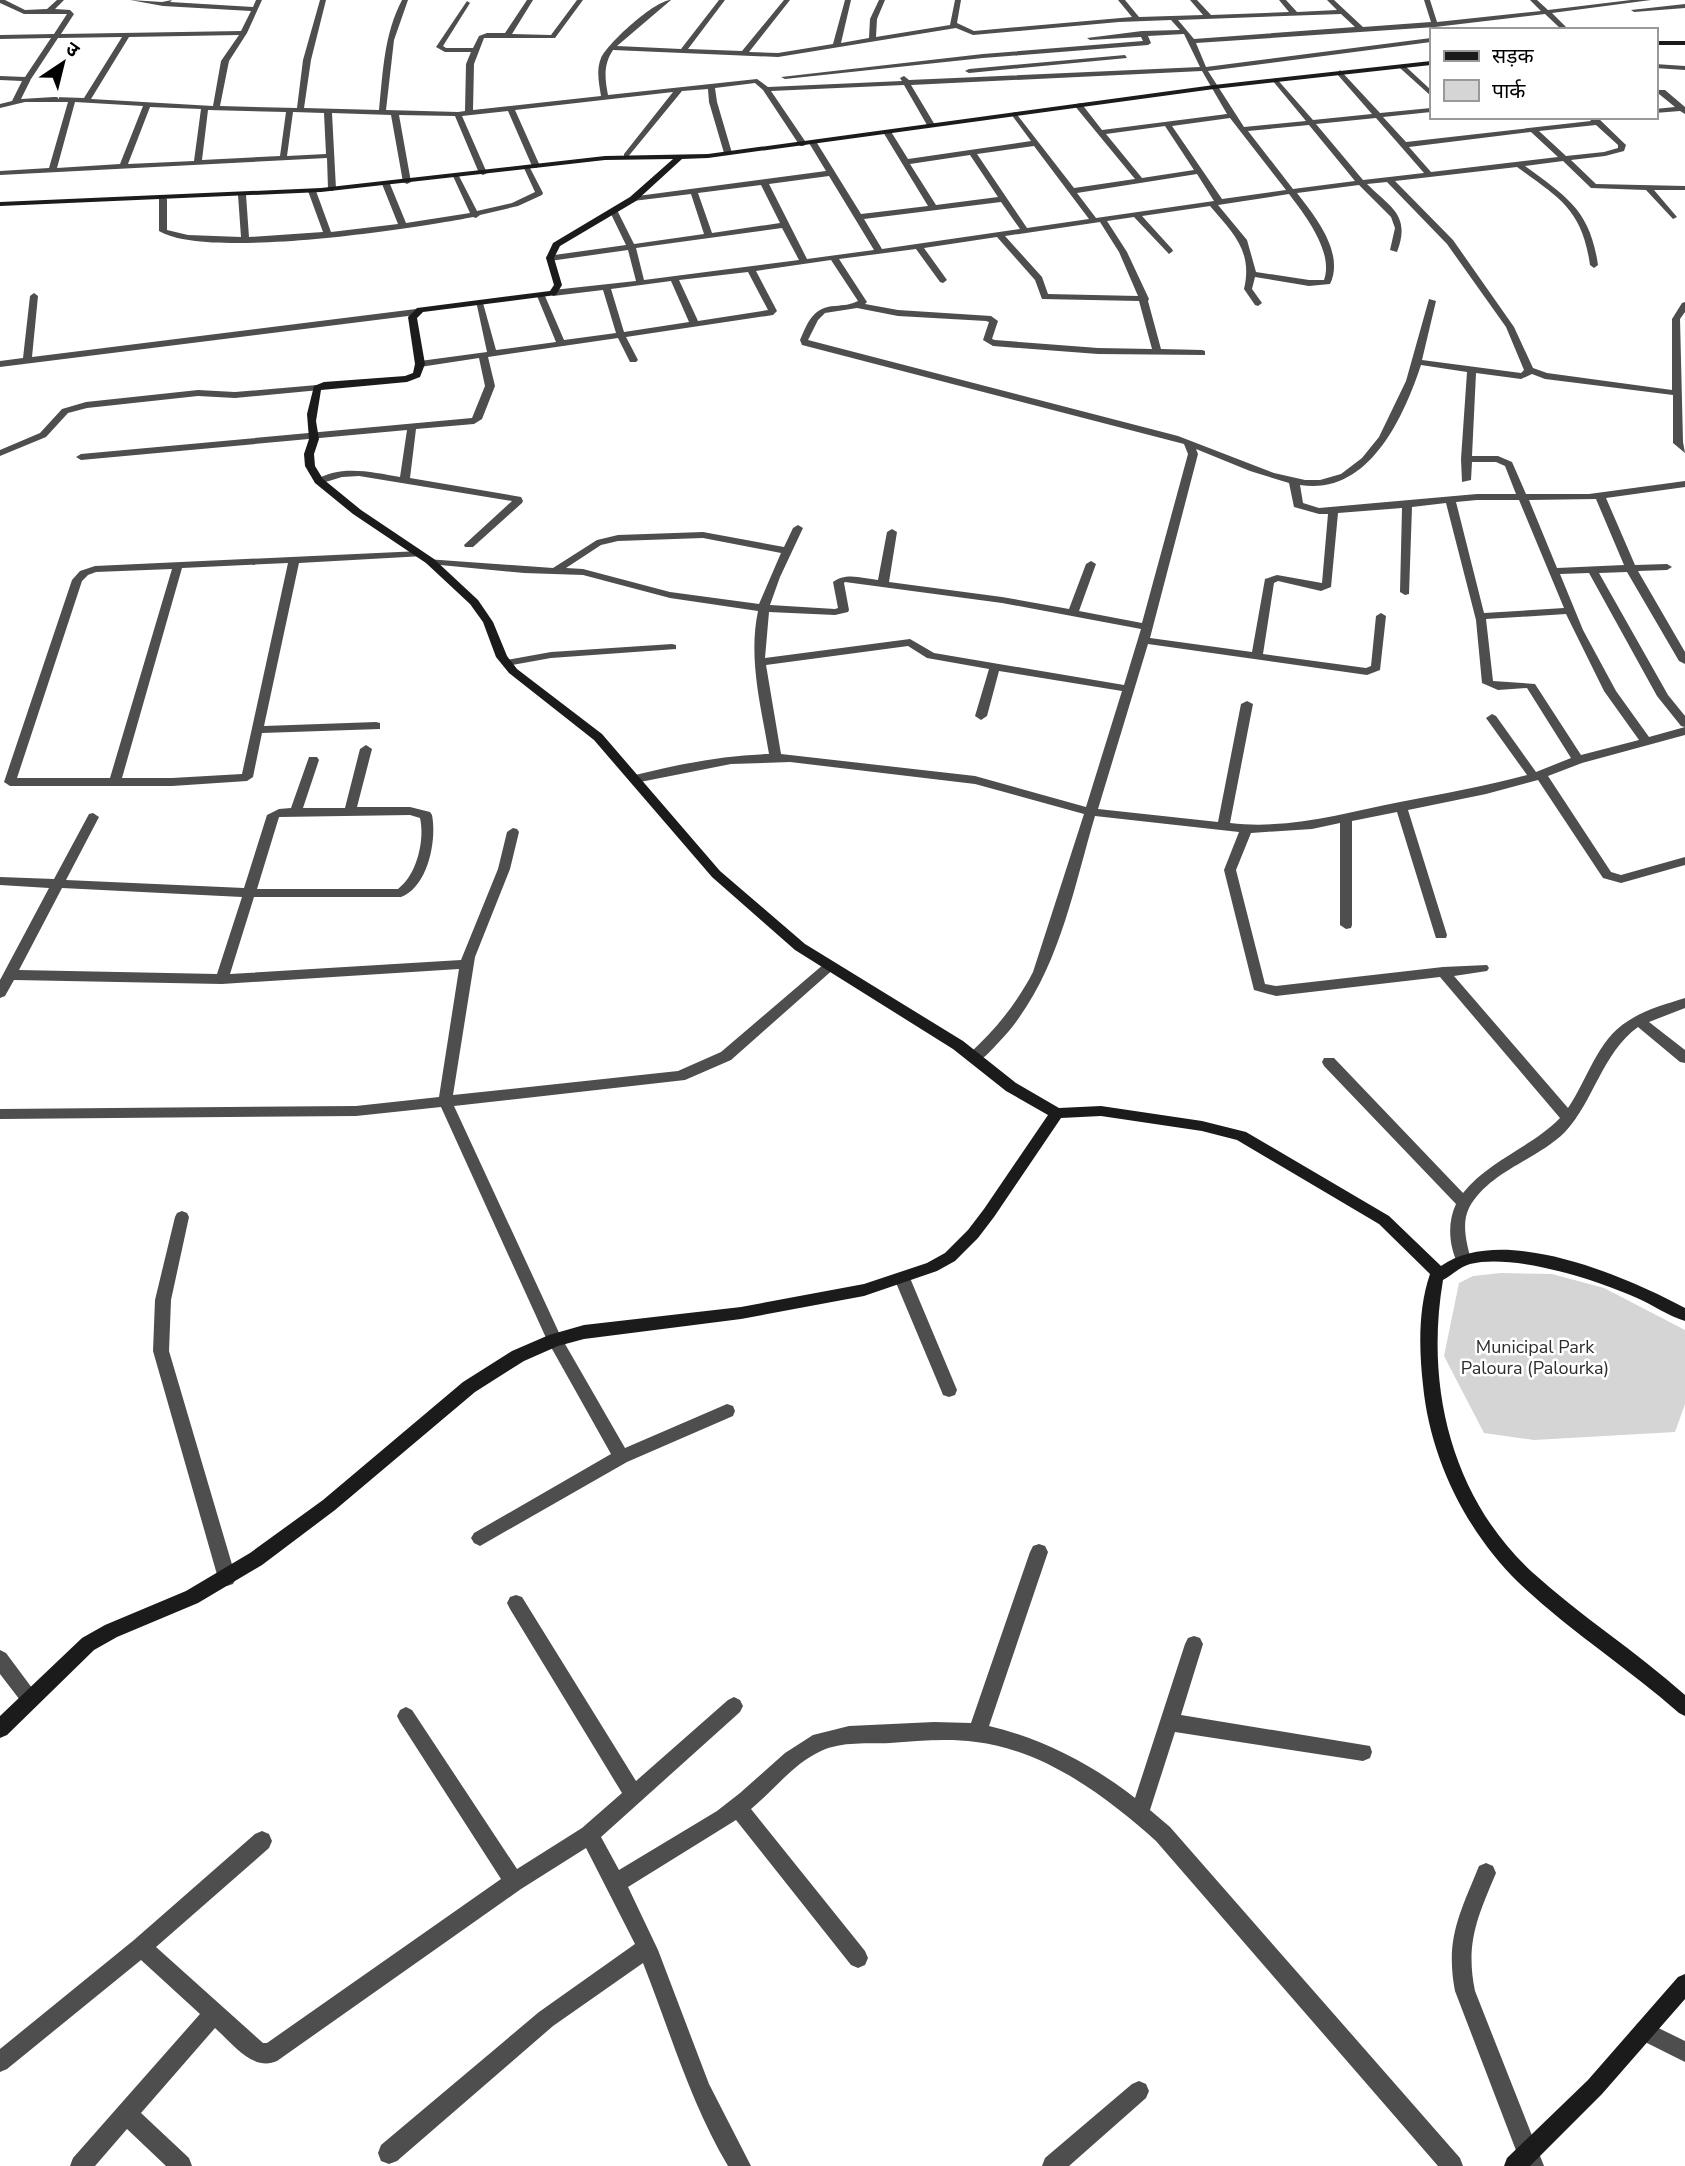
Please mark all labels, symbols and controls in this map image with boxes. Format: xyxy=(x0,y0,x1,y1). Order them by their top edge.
north arrow xyxy=(28,28,98,98)
legend xyxy=(1430,28,1657,119)
text: उ xyxy=(60,36,85,64)
text: सड़क xyxy=(1492,42,1534,70)
text: पार्क xyxy=(1492,77,1526,105)
park label: Municipal Park Paloura (Palourka) xyxy=(1461,1335,1609,1380)

